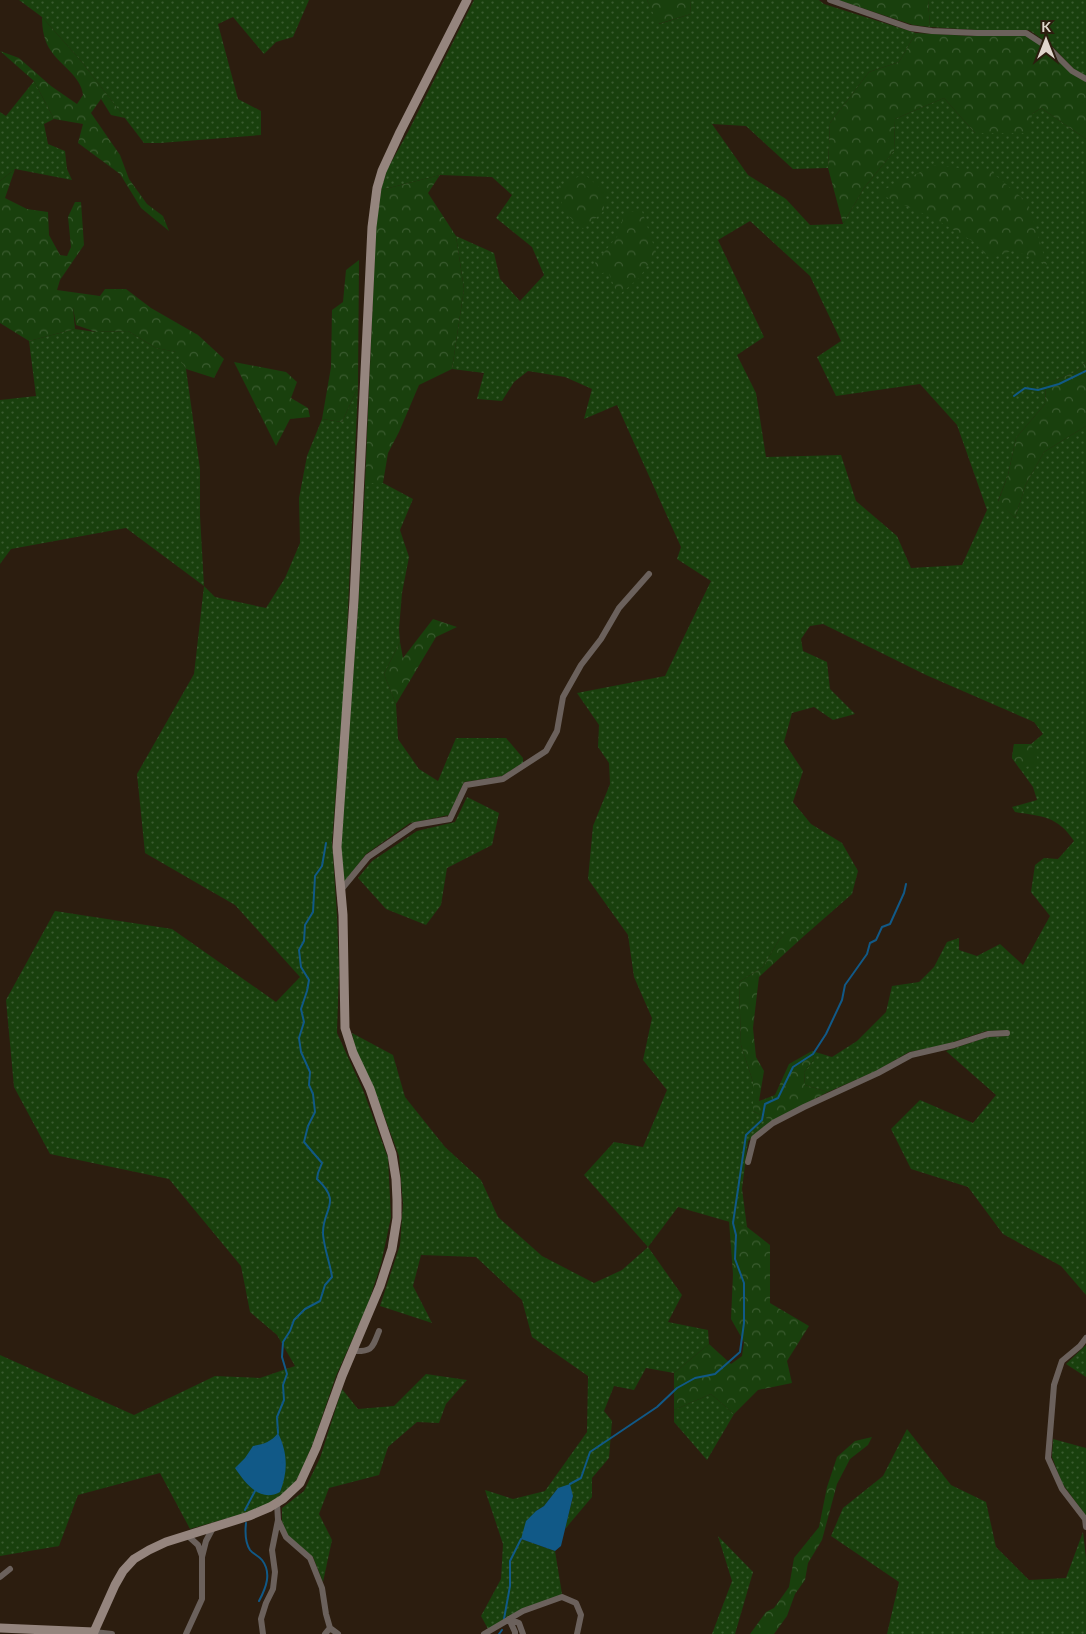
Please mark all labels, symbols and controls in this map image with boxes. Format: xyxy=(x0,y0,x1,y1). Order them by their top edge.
north arrow xyxy=(1021,15,1071,65)
text: K xyxy=(1041,18,1051,35)

